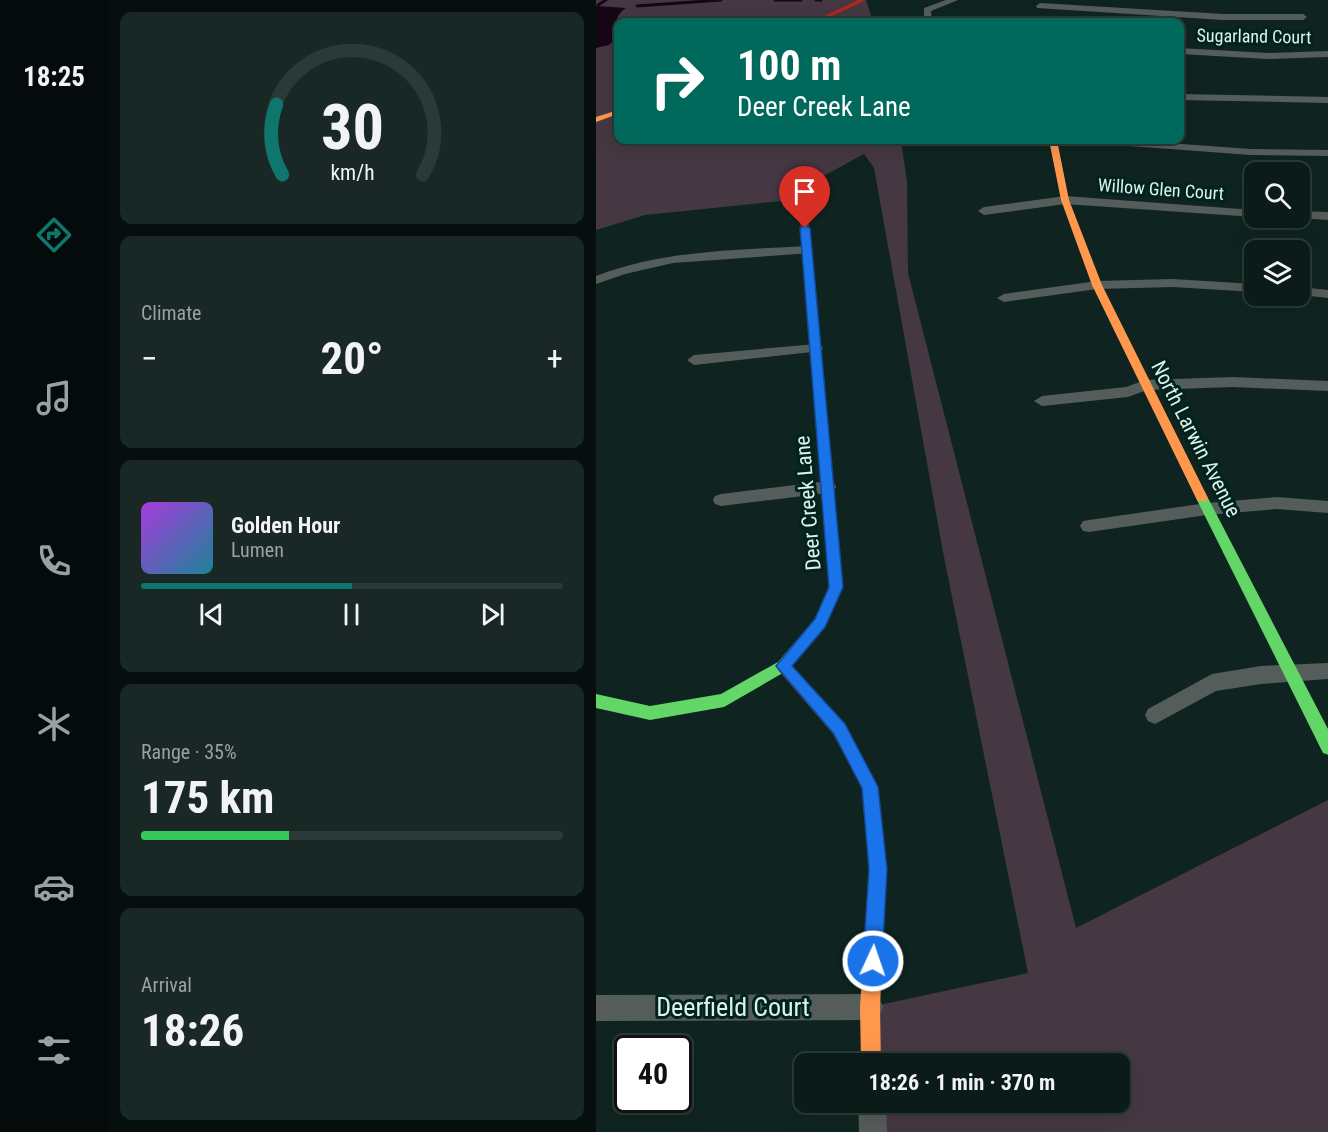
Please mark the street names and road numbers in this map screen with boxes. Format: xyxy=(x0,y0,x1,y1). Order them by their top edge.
street label: Sugarland Court xyxy=(1196,25,1312,47)
street label: Willow Glen Court xyxy=(1097,174,1225,204)
street label: North Larwin Avenue xyxy=(1146,357,1246,521)
street label: Deer Creek Lane xyxy=(790,435,826,571)
street label: Deerfield Court xyxy=(656,992,810,1022)

